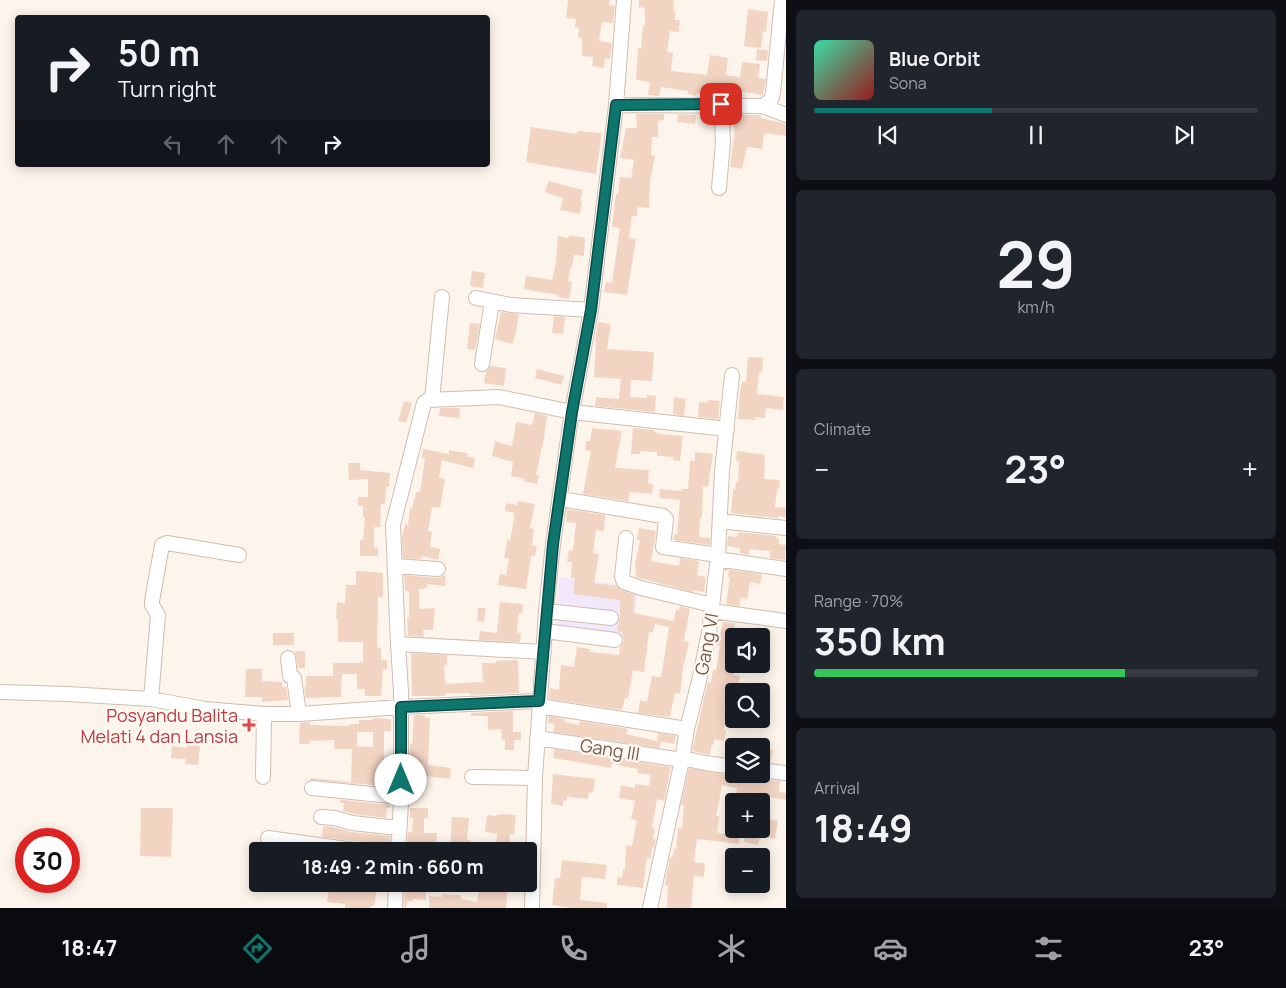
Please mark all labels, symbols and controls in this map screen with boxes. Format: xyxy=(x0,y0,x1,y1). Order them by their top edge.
text: 50 m xyxy=(118,29,200,77)
icon: right xyxy=(35,35,100,100)
text: Blue Orbit xyxy=(889,46,981,72)
text: Sona xyxy=(889,72,927,94)
text: Turn right xyxy=(118,74,216,104)
pin xyxy=(700,83,742,125)
icon: arrive xyxy=(707,90,735,118)
icon: previous xyxy=(874,121,902,149)
icon: pause xyxy=(1022,121,1050,149)
icon: next xyxy=(1170,121,1198,149)
icon: left xyxy=(159,130,187,158)
icon: ahead xyxy=(212,130,240,158)
icon: ahead xyxy=(265,130,293,158)
icon: right xyxy=(318,130,346,158)
text: 29 xyxy=(996,219,1076,308)
text: km/h xyxy=(1017,296,1055,318)
text: Climate xyxy=(814,418,871,440)
text: 23° xyxy=(1005,442,1066,494)
text: − xyxy=(814,450,829,488)
text: + xyxy=(1242,450,1258,488)
text: Range · 70% xyxy=(814,590,904,612)
street label: Gang VI xyxy=(689,611,723,677)
text: 350 km xyxy=(814,614,946,666)
map controls xyxy=(725,628,770,893)
button: sound xyxy=(725,628,770,673)
button: search xyxy=(725,683,770,728)
place label: Posyandu Balita Melati 4 dan Lansia xyxy=(80,703,238,748)
marker: Posyandu Balita Melati 4 dan Lansia xyxy=(242,718,256,732)
street label: Gang III xyxy=(578,732,642,766)
button: layers xyxy=(725,738,770,783)
position arrow xyxy=(374,753,426,805)
text: Arrival xyxy=(814,777,860,799)
button: + xyxy=(725,793,770,838)
text: 18:49 xyxy=(814,801,913,853)
speed limit sign: 30 xyxy=(15,828,80,893)
button: − xyxy=(725,848,770,893)
text: 18:49 · 2 min · 660 m xyxy=(302,854,484,880)
icon: directions xyxy=(240,931,275,966)
icon: music xyxy=(398,931,433,966)
icon: phone xyxy=(556,931,591,966)
icon: climate xyxy=(714,931,749,966)
icon: car xyxy=(873,931,908,966)
icon: filters xyxy=(1031,931,1066,966)
text: 18:47 xyxy=(62,933,117,963)
text: 23° xyxy=(1189,933,1224,963)

